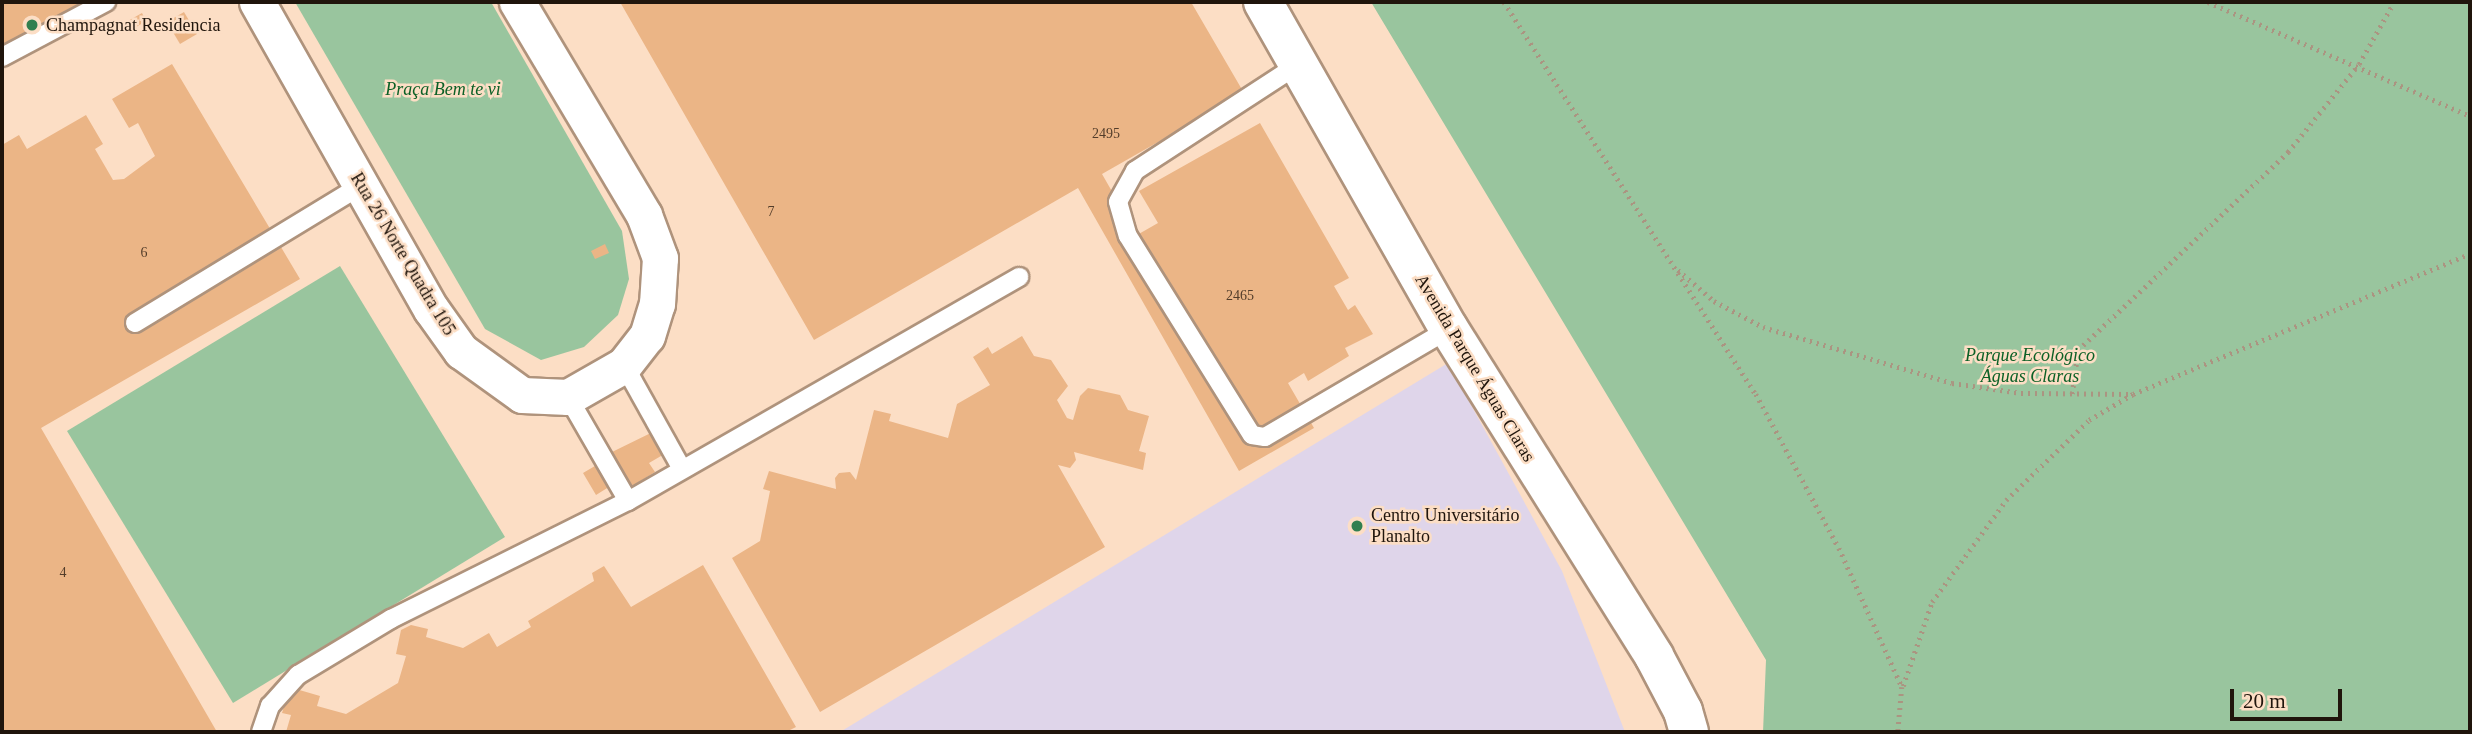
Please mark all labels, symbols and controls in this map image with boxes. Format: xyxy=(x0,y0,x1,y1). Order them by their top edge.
place label: Champagnat Residencia xyxy=(46,14,220,36)
marker: Champagnat Residencia xyxy=(24,17,40,33)
park label: Praça Bem te vi xyxy=(385,78,501,100)
house number: 2495 xyxy=(1092,126,1120,142)
street label: Rua 26 Norte Quadra 105 xyxy=(346,169,460,339)
house number: 7 xyxy=(768,204,774,220)
house number: 6 xyxy=(140,245,148,261)
street label: Avenida Parque Águas Claras xyxy=(1410,270,1540,466)
house number: 2465 xyxy=(1226,288,1254,304)
park label: Parque Ecológico Águas Claras xyxy=(1965,345,2095,388)
place label: Centro Universitário Planalto xyxy=(1371,505,1519,548)
marker: Centro Universitário Planalto xyxy=(1349,518,1365,534)
house number: 4 xyxy=(60,565,66,581)
scale bar xyxy=(2234,674,2346,718)
text: 20 m xyxy=(2243,689,2286,713)

